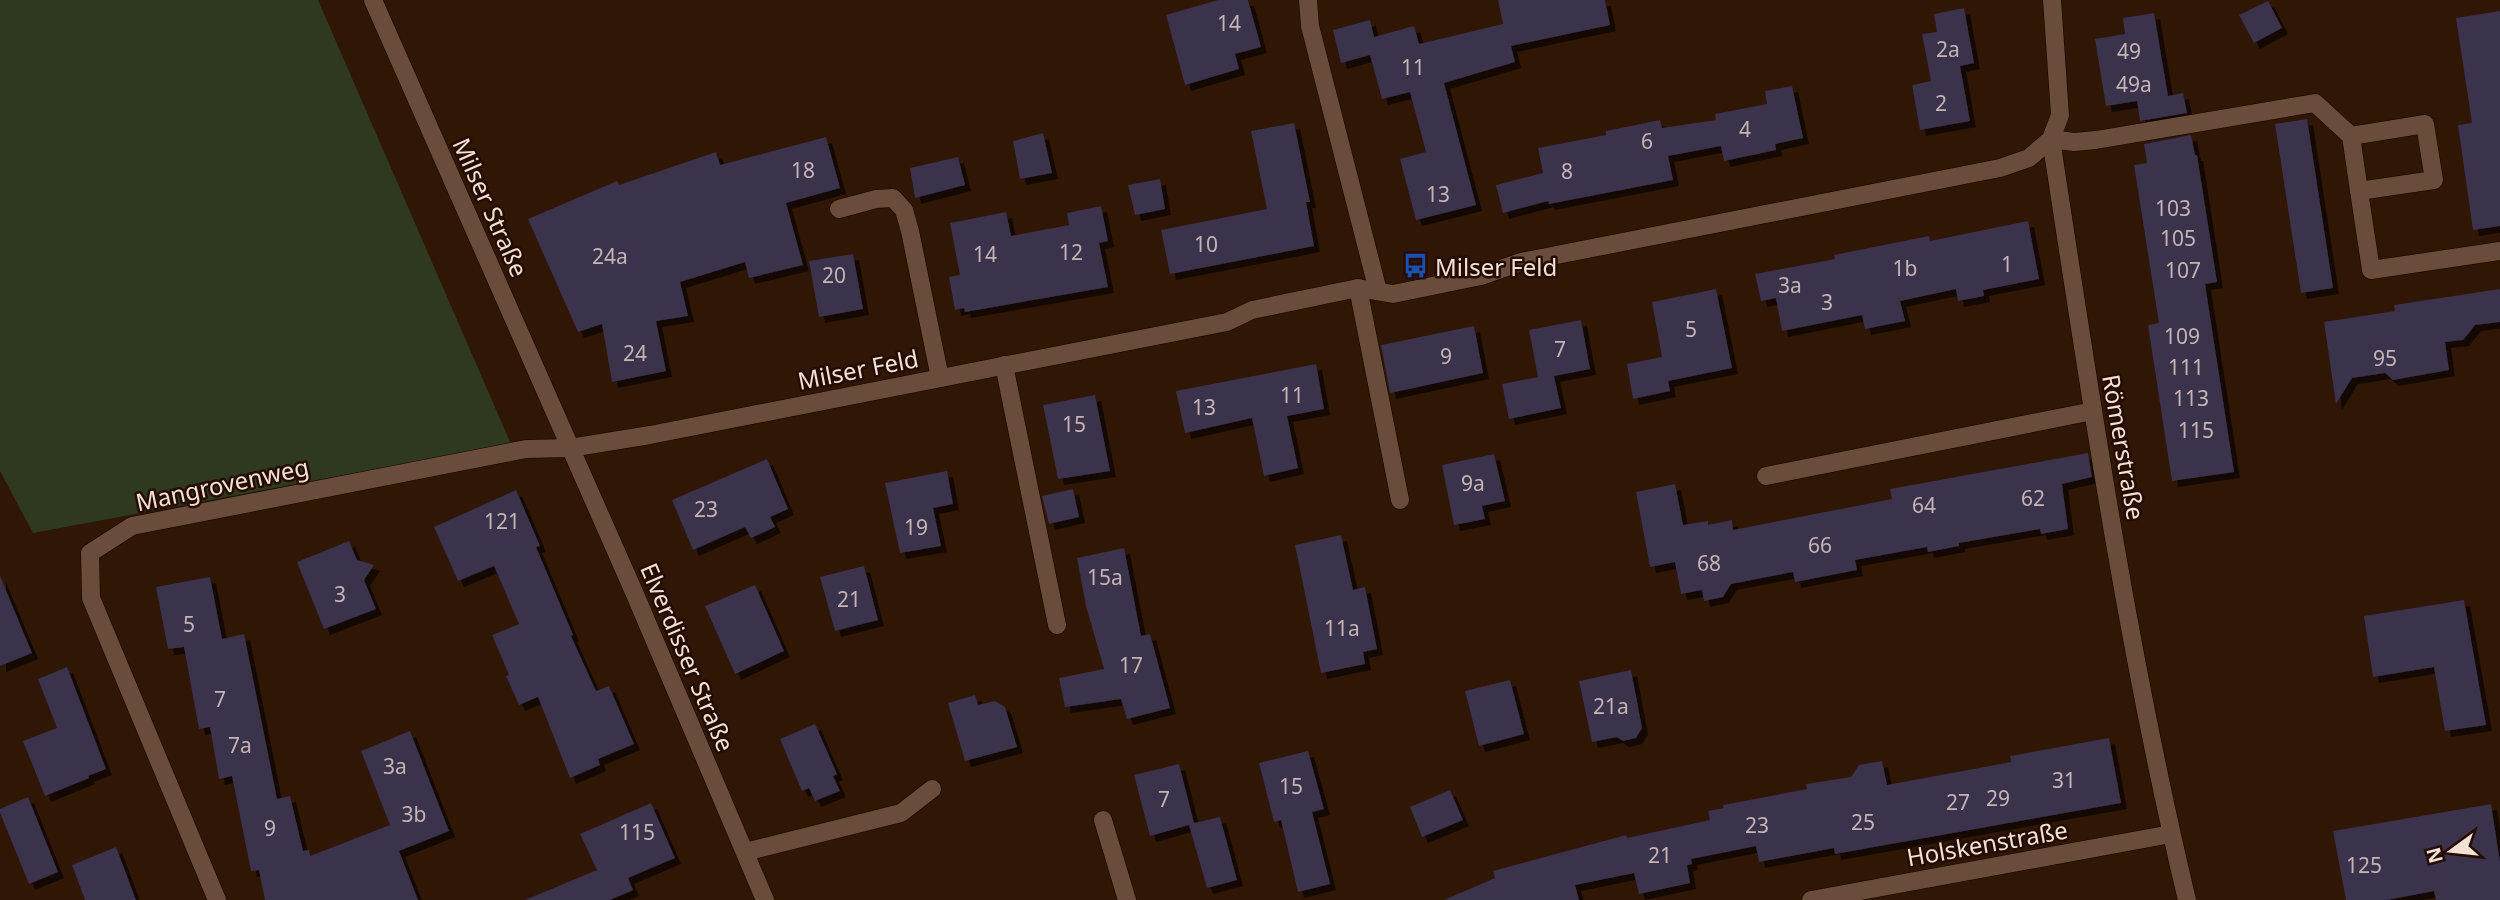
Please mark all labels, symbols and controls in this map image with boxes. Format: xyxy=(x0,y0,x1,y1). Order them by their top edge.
house number: 14 xyxy=(1217,9,1241,37)
house number: 2a xyxy=(1936,35,1960,63)
house number: 49 xyxy=(2117,37,2141,65)
house number: 11 xyxy=(1401,53,1425,81)
house number: 49a xyxy=(2116,70,2152,98)
house number: 2 xyxy=(1935,89,1947,117)
house number: 4 xyxy=(1739,115,1751,143)
house number: 6 xyxy=(1641,127,1653,155)
street label: Milser Straße xyxy=(446,132,536,282)
house number: 18 xyxy=(791,156,815,184)
house number: 8 xyxy=(1561,157,1573,185)
house number: 13 xyxy=(1426,180,1450,208)
house number: 103 xyxy=(2155,194,2191,222)
house number: 105 xyxy=(2160,224,2196,252)
house number: 10 xyxy=(1194,230,1218,258)
house number: 12 xyxy=(1059,238,1083,266)
house number: 14 xyxy=(973,240,997,268)
house number: 24a xyxy=(592,242,628,270)
place label: Milser Feld xyxy=(1435,250,1557,283)
house number: 1 xyxy=(2001,250,2013,278)
bus stop icon: Milser Feld xyxy=(1401,252,1429,280)
house number: 1b xyxy=(1893,254,1917,282)
house number: 107 xyxy=(2165,256,2201,284)
house number: 20 xyxy=(822,261,846,289)
house number: 3a xyxy=(1778,271,1802,299)
house number: 3 xyxy=(1821,288,1833,316)
house number: 5 xyxy=(1685,315,1697,343)
house number: 109 xyxy=(2164,322,2200,350)
house number: 7 xyxy=(1554,335,1566,363)
house number: 24 xyxy=(623,339,647,367)
street label: Milser Feld xyxy=(795,341,921,397)
house number: 9 xyxy=(1440,342,1452,370)
house number: 95 xyxy=(2373,344,2397,372)
house number: 111 xyxy=(2168,353,2204,381)
street label: Römerstraße xyxy=(2095,372,2153,522)
house number: 11 xyxy=(1280,381,1304,409)
house number: 113 xyxy=(2173,384,2209,412)
house number: 13 xyxy=(1192,393,1216,421)
house number: 15 xyxy=(1062,410,1086,438)
house number: 115 xyxy=(2178,416,2214,444)
street label: Mangrovenweg xyxy=(132,450,312,518)
house number: 9a xyxy=(1461,469,1485,497)
house number: 62 xyxy=(2021,484,2045,512)
house number: 64 xyxy=(1912,491,1936,519)
house number: 23 xyxy=(694,495,718,523)
house number: 121 xyxy=(484,507,520,535)
house number: 19 xyxy=(904,513,928,541)
house number: 66 xyxy=(1808,531,1832,559)
house number: 68 xyxy=(1697,549,1721,577)
street label: Elverdisser Straße xyxy=(633,558,743,756)
house number: 15a xyxy=(1087,563,1123,591)
house number: 3 xyxy=(334,580,346,608)
house number: 21 xyxy=(837,585,861,613)
house number: 5 xyxy=(183,610,195,638)
house number: 11a xyxy=(1324,614,1360,642)
house number: 17 xyxy=(1119,651,1143,679)
house number: 7 xyxy=(214,685,226,713)
house number: 21a xyxy=(1593,692,1629,720)
house number: 7a xyxy=(228,731,252,759)
house number: 3a xyxy=(383,752,407,780)
house number: 31 xyxy=(2052,766,2076,794)
house number: 15 xyxy=(1279,772,1303,800)
house number: 29 xyxy=(1986,784,2010,812)
house number: 7 xyxy=(1158,785,1170,813)
house number: 27 xyxy=(1946,788,1970,816)
house number: 3b xyxy=(402,800,426,828)
house number: 25 xyxy=(1851,808,1875,836)
house number: 23 xyxy=(1745,811,1769,839)
street label: Holskenstraße xyxy=(1904,813,2070,873)
house number: 9 xyxy=(264,814,276,842)
north arrow xyxy=(2416,816,2486,886)
house number: 115 xyxy=(619,818,655,846)
house number: 21 xyxy=(1648,841,1672,869)
text: N xyxy=(2420,845,2449,866)
house number: 125 xyxy=(2346,851,2382,879)

